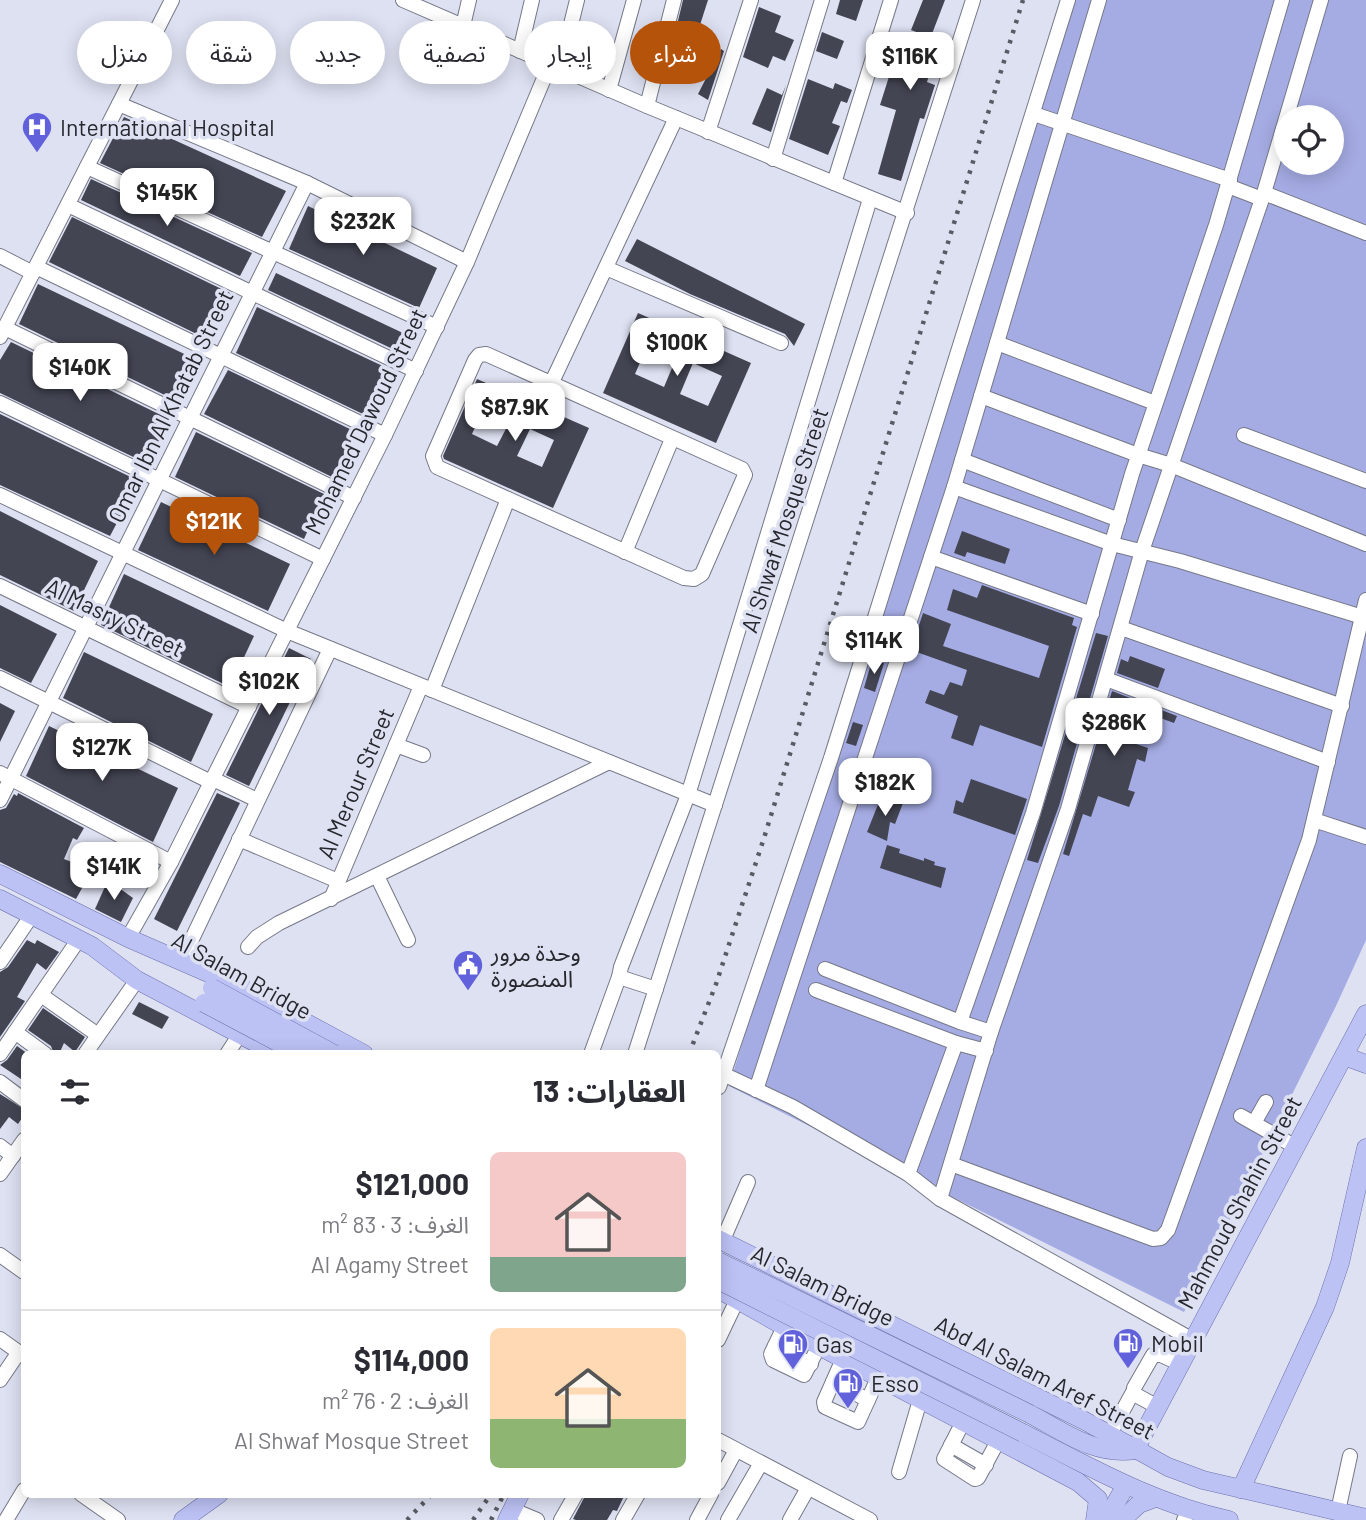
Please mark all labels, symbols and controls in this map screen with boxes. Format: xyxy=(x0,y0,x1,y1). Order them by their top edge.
chip: منزل xyxy=(77,21,172,84)
chip: شقة xyxy=(186,21,276,84)
chip: جديد xyxy=(290,21,385,84)
chip: تصفية xyxy=(399,21,510,84)
chip: إيجار xyxy=(524,21,616,84)
chip: شراء xyxy=(630,21,721,84)
pin: $116K xyxy=(861,32,959,92)
text: $116K xyxy=(882,41,938,69)
map controls xyxy=(1274,105,1344,175)
button: locate xyxy=(1274,105,1344,175)
hospital icon: International Hospital xyxy=(20,110,54,154)
place label: International Hospital xyxy=(60,113,275,141)
pin: $145K xyxy=(118,168,216,228)
text: $145K xyxy=(136,177,198,205)
pin: $232K xyxy=(314,198,412,257)
text: $232K xyxy=(330,206,396,234)
street label: Omar Ibn Al Khatab Street xyxy=(101,285,239,527)
street label: Mohamed Dawoud Street xyxy=(298,303,432,539)
pin: $100K xyxy=(628,318,726,378)
text: $100K xyxy=(646,327,708,355)
pin: $140K xyxy=(31,344,129,403)
text: $140K xyxy=(49,352,111,380)
pin: $87.9K xyxy=(458,384,572,443)
text: $87.9K xyxy=(481,392,549,420)
street label: Al Shwaf Mosque Street xyxy=(734,404,834,636)
pin: $121K xyxy=(165,498,263,557)
text: $121K xyxy=(186,506,242,534)
street label: Al Masry Street xyxy=(41,572,189,662)
pin: $114K xyxy=(825,616,923,676)
text: $114K xyxy=(845,625,903,653)
pin: $102K xyxy=(220,658,318,717)
text: $102K xyxy=(238,666,300,694)
pin: $286K xyxy=(1065,698,1163,758)
street label: Al Merour Street xyxy=(311,703,399,863)
text: $286K xyxy=(1081,707,1147,735)
pin: $127K xyxy=(53,724,151,783)
text: $127K xyxy=(72,732,132,760)
pin: $182K xyxy=(836,758,934,818)
text: $182K xyxy=(854,767,916,795)
pin: $141K xyxy=(65,842,163,902)
text: $141K xyxy=(86,851,142,879)
street label: Al Salam Bridge xyxy=(167,925,317,1025)
place label: وحدة مرور المنصورة xyxy=(490,938,581,993)
public building icon: وحدة مرور المنصورة xyxy=(451,948,485,992)
text: العقارات: 13 xyxy=(533,1072,686,1108)
icon: filters xyxy=(56,1073,94,1111)
street label: Mahmoud Shahin Street xyxy=(1171,1091,1307,1313)
text: $121,000 xyxy=(356,1165,469,1201)
icon: home xyxy=(546,1180,630,1264)
text: الغرف: 3 · 83 m² xyxy=(321,1210,469,1238)
street label: Al Salam Bridge xyxy=(747,1238,899,1332)
text: Al Agamy Street xyxy=(311,1250,469,1278)
street label: Abd Al Salam Aref Street xyxy=(930,1309,1160,1445)
fuel station icon: Mobil xyxy=(1111,1326,1145,1370)
fuel station icon: Gas xyxy=(776,1327,810,1371)
place label: Mobil xyxy=(1151,1329,1204,1357)
place label: Gas xyxy=(816,1330,853,1358)
text: $114,000 xyxy=(354,1341,469,1377)
icon: home xyxy=(546,1356,630,1440)
fuel station icon: Esso xyxy=(831,1366,865,1410)
place label: Esso xyxy=(871,1369,919,1397)
text: الغرف: 2 · 76 m² xyxy=(322,1386,469,1414)
text: Al Shwaf Mosque Street xyxy=(234,1426,469,1454)

